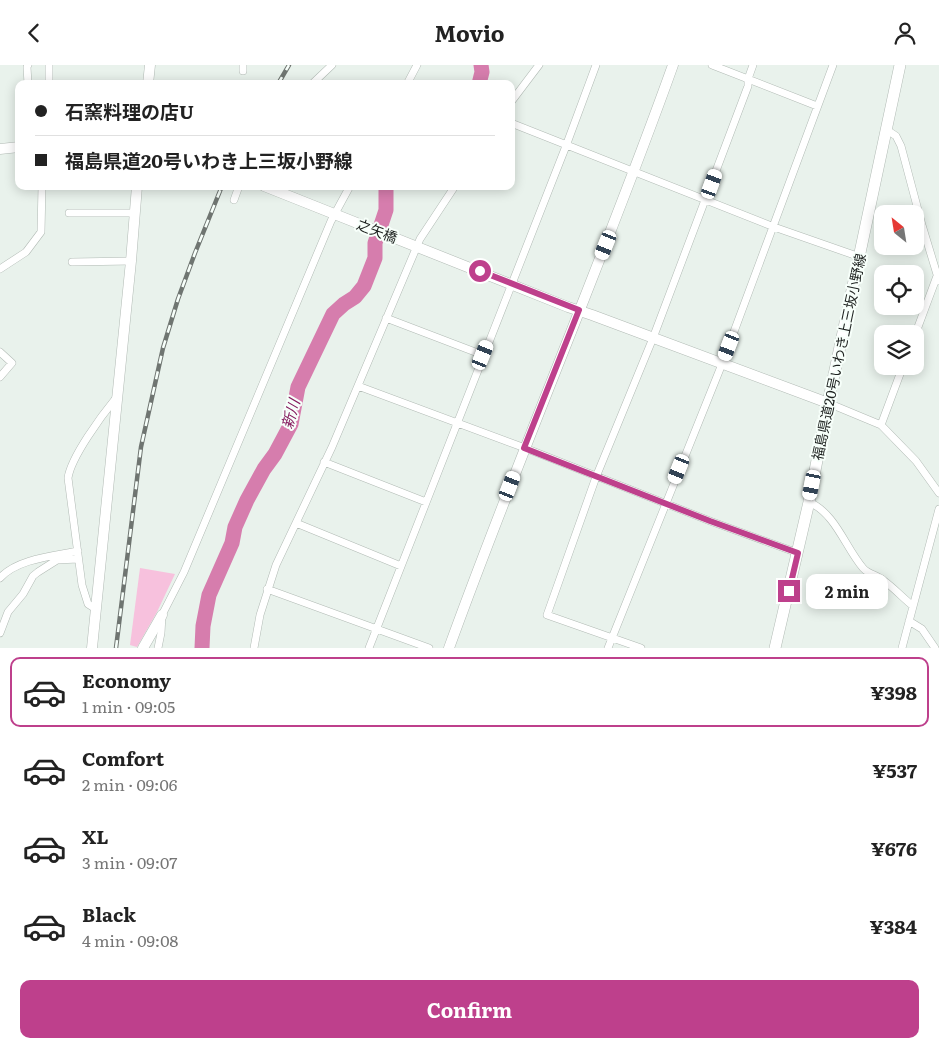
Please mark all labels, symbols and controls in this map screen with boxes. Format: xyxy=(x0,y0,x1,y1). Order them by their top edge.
text: Movio xyxy=(434,16,505,49)
icon: back xyxy=(20,19,48,47)
icon: person xyxy=(891,19,919,47)
text: 石窯料理の店U xyxy=(65,97,194,125)
text: 福島県道20号いわき上三坂小野線 xyxy=(65,146,353,174)
car xyxy=(699,167,724,201)
north arrow xyxy=(874,205,924,255)
map controls xyxy=(874,205,924,375)
street label: 之矢橋 xyxy=(354,213,401,247)
car xyxy=(593,228,618,262)
street label: 福島県道20号いわき上三坂小野線 xyxy=(806,251,870,462)
route start xyxy=(469,260,491,282)
button: locate xyxy=(874,265,924,315)
button: layers xyxy=(874,325,924,375)
car xyxy=(716,329,741,363)
car xyxy=(470,338,495,372)
water label: 新川 xyxy=(274,394,305,431)
car xyxy=(666,452,691,486)
car xyxy=(497,469,522,503)
car xyxy=(801,469,822,501)
callout: 2 min xyxy=(806,573,889,609)
text: 2 min xyxy=(825,579,869,603)
route end xyxy=(778,580,800,602)
text: Economy xyxy=(82,666,171,694)
icon: car xyxy=(22,670,67,715)
text: ¥398 xyxy=(870,678,917,706)
text: 1 min · 09:05 xyxy=(82,694,175,718)
text: Comfort xyxy=(82,744,164,772)
icon: car xyxy=(22,748,67,793)
text: ¥537 xyxy=(872,756,917,784)
text: 2 min · 09:06 xyxy=(82,772,177,796)
text: XL xyxy=(82,822,109,850)
icon: car xyxy=(22,826,67,871)
text: ¥676 xyxy=(871,834,917,862)
text: 3 min · 09:07 xyxy=(82,850,177,874)
text: Black xyxy=(82,900,136,928)
icon: car xyxy=(22,904,67,949)
text: ¥384 xyxy=(870,912,917,940)
text: 4 min · 09:08 xyxy=(82,928,178,952)
button: Confirm xyxy=(20,980,919,1038)

